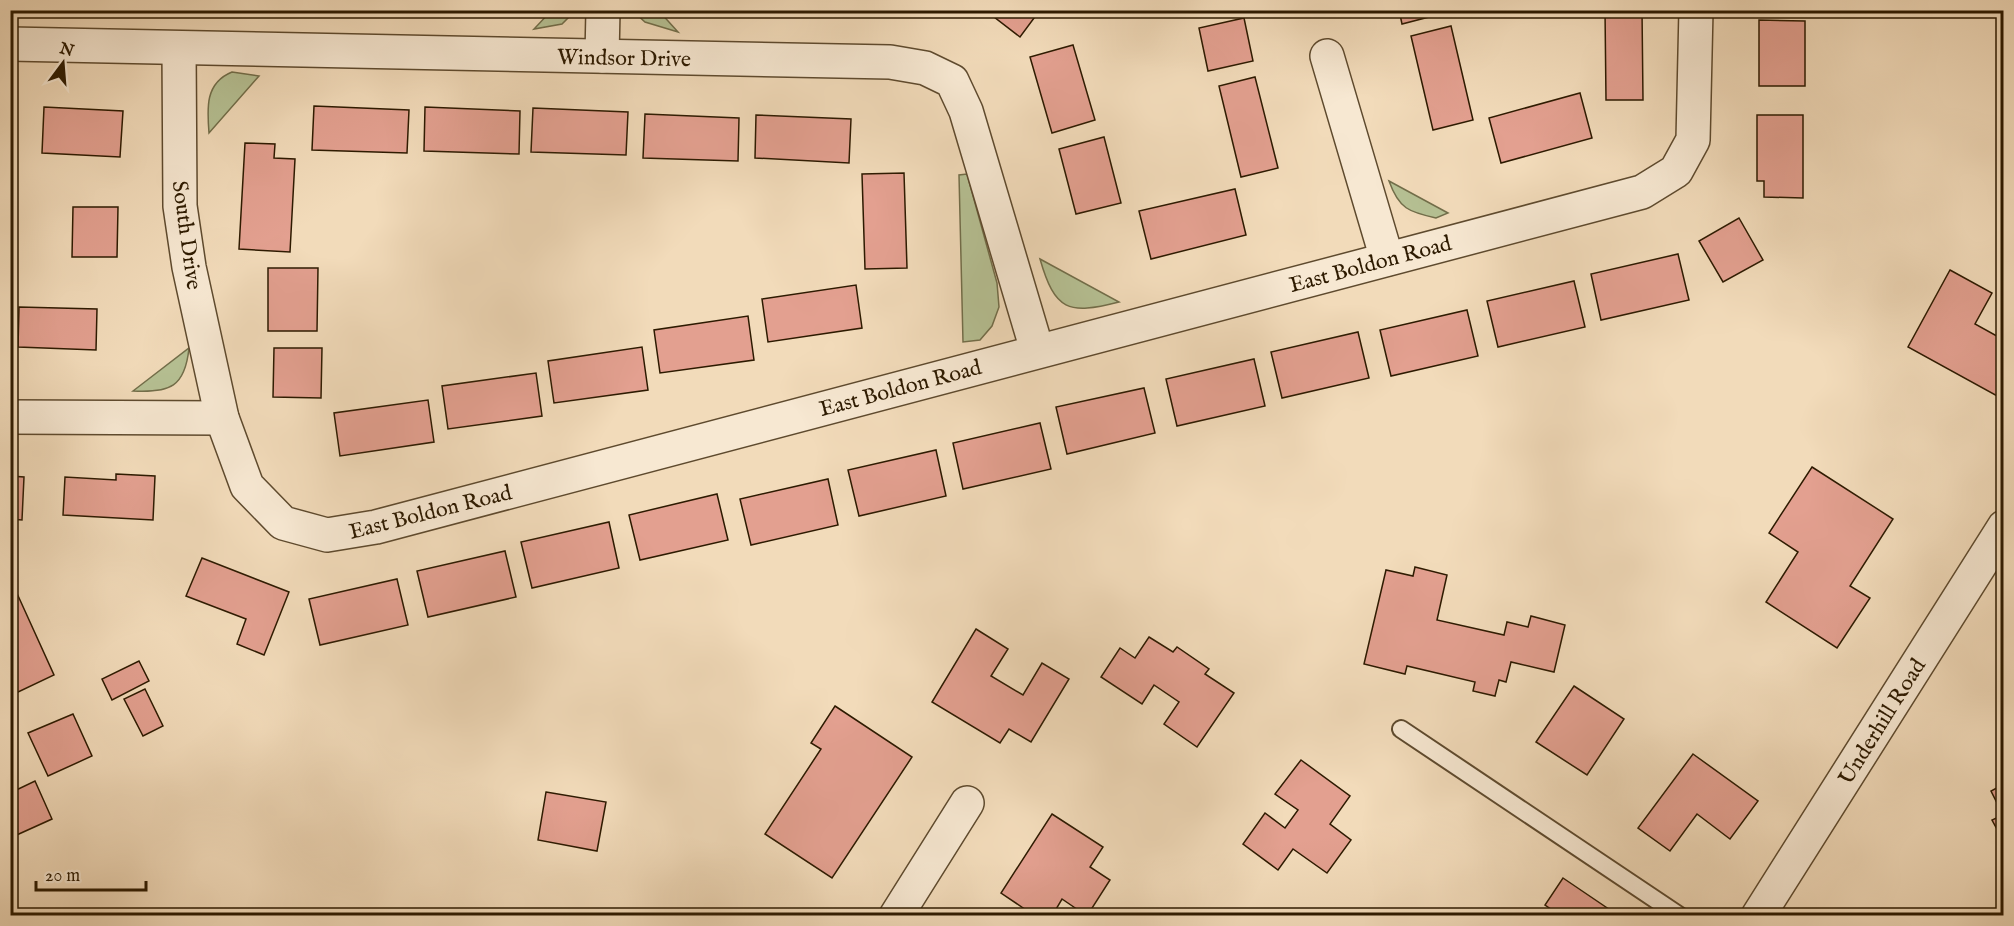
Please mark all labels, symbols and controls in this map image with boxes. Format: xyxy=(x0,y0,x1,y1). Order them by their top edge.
north arrow xyxy=(33,33,93,93)
text: N xyxy=(56,39,76,62)
street label: Windsor Drive xyxy=(557,44,691,74)
street label: South Drive xyxy=(165,179,208,292)
street label: East Boldon Road xyxy=(1286,230,1455,300)
street label: East Boldon Road xyxy=(816,354,985,424)
street label: East Boldon Road xyxy=(346,479,515,547)
street label: Underhill Road xyxy=(1833,653,1933,790)
scale bar xyxy=(36,854,146,892)
text: 20 m xyxy=(45,865,80,888)

